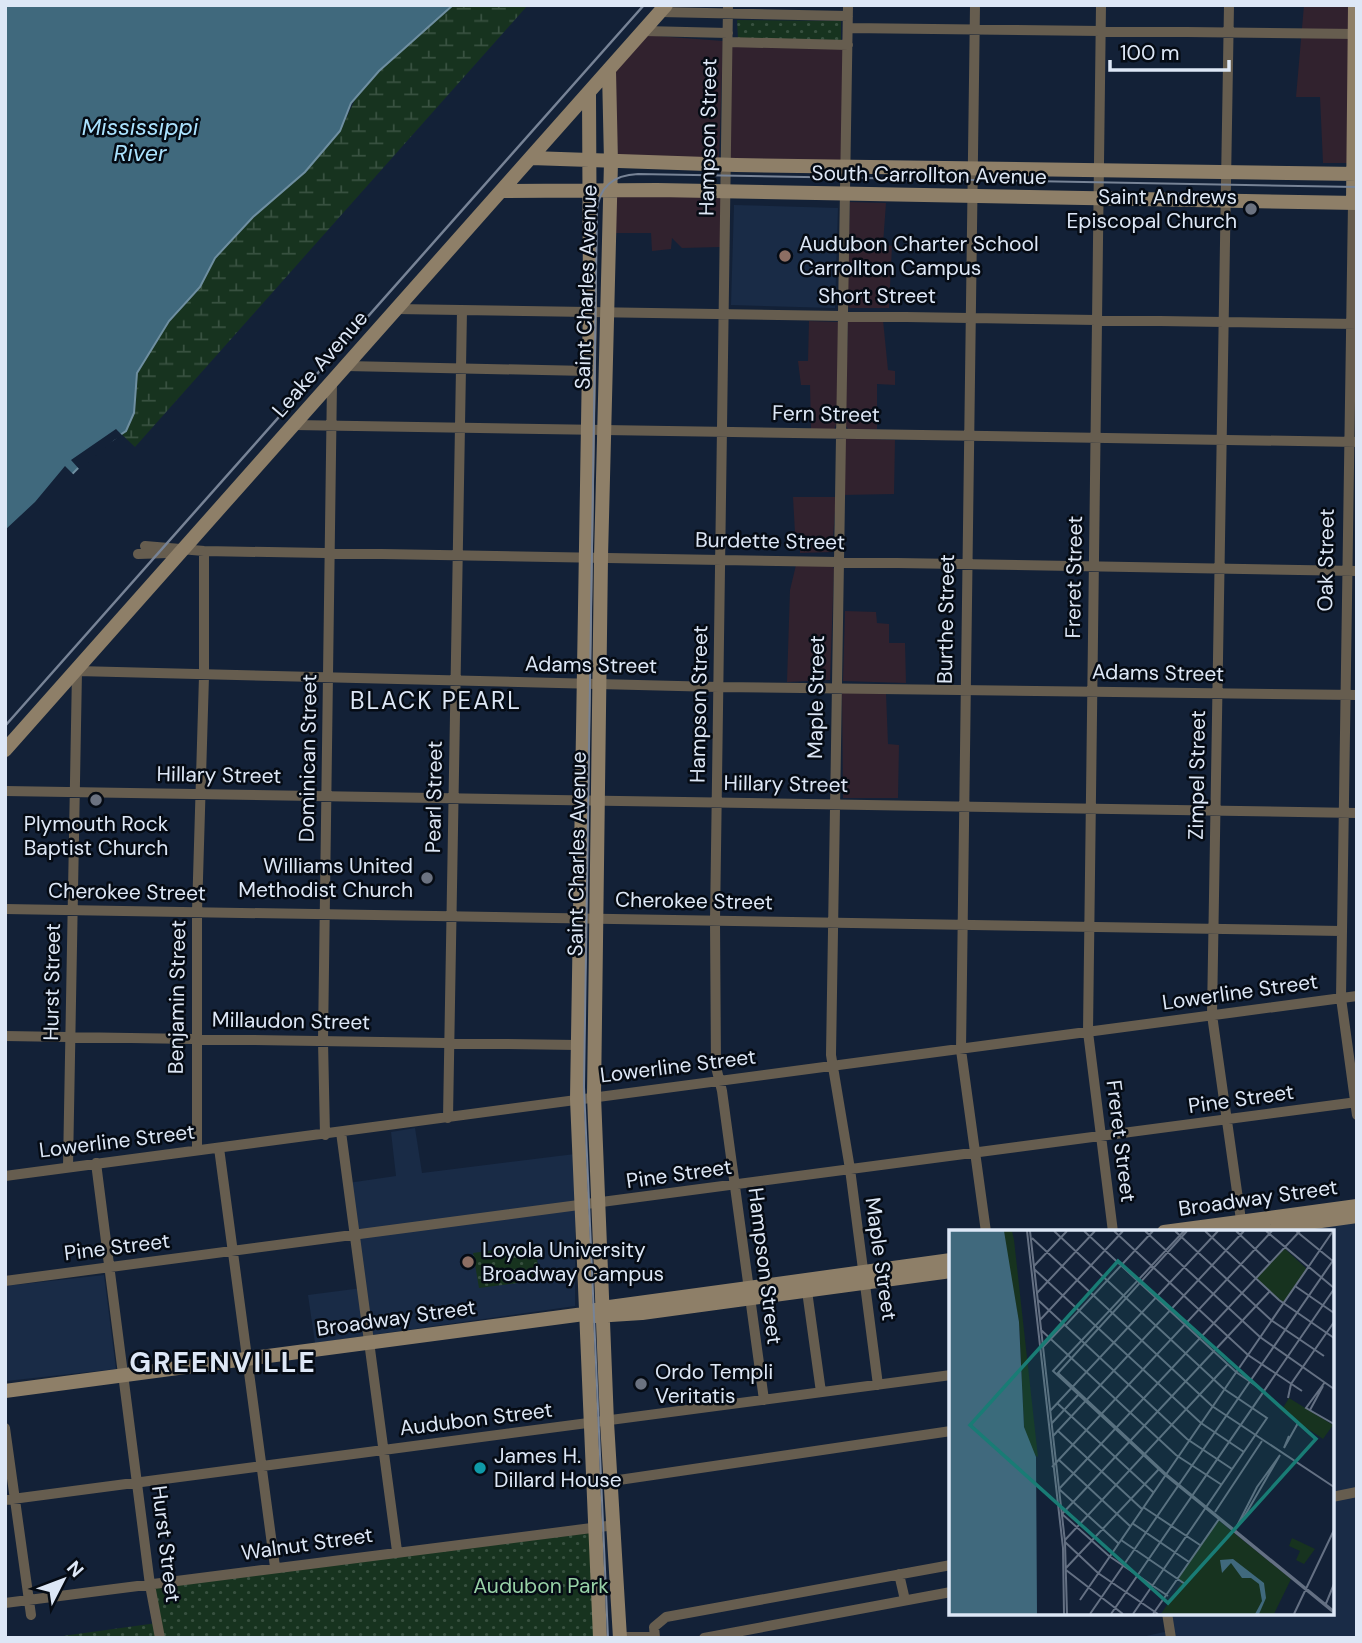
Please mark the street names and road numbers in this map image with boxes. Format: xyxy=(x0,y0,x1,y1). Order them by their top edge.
street label: Hampson Street xyxy=(693,58,723,216)
street label: South Carrollton Avenue xyxy=(811,159,1047,191)
street label: Saint Charles Avenue xyxy=(568,184,604,390)
street label: Short Street xyxy=(818,282,936,310)
street label: Leake Avenue xyxy=(266,305,374,423)
street label: Fern Street xyxy=(772,399,880,429)
street label: Oak Street xyxy=(1311,508,1341,612)
street label: Freret Street xyxy=(1059,515,1089,639)
street label: Burdette Street xyxy=(695,526,845,556)
street label: Burthe Street xyxy=(931,554,961,684)
street label: Hampson Street xyxy=(684,625,714,783)
street label: Maple Street xyxy=(801,635,831,759)
street label: Adams Street xyxy=(525,650,657,680)
street label: Adams Street xyxy=(1092,658,1224,688)
street label: Dominican Street xyxy=(293,674,323,842)
street label: Zimpel Street xyxy=(1182,710,1212,840)
street label: Pearl Street xyxy=(419,741,449,853)
street label: Saint Charles Avenue xyxy=(561,751,593,957)
street label: Hillary Street xyxy=(156,760,282,790)
street label: Hillary Street xyxy=(723,769,849,799)
street label: Cherokee Street xyxy=(48,877,206,907)
street label: Cherokee Street xyxy=(615,886,773,916)
street label: Benjamin Street xyxy=(162,920,192,1074)
street label: Hurst Street xyxy=(37,923,67,1041)
street label: Lowerline Street xyxy=(1160,967,1320,1017)
street label: Millaudon Street xyxy=(212,1006,370,1036)
street label: Lowerline Street xyxy=(598,1043,758,1089)
street label: Freret Street xyxy=(1100,1078,1142,1204)
street label: Pine Street xyxy=(1186,1078,1296,1120)
street label: Lowerline Street xyxy=(37,1118,197,1164)
street label: Pine Street xyxy=(624,1153,734,1195)
street label: Broadway Street xyxy=(1177,1173,1339,1223)
street label: Hampson Street xyxy=(741,1186,789,1346)
street label: Maple Street xyxy=(859,1196,903,1322)
street label: Pine Street xyxy=(63,1227,171,1267)
street label: Broadway Street xyxy=(315,1293,477,1343)
street label: Audubon Street xyxy=(398,1396,554,1442)
street label: Hurst Street xyxy=(145,1484,187,1604)
street label: Walnut Street xyxy=(239,1521,375,1567)

